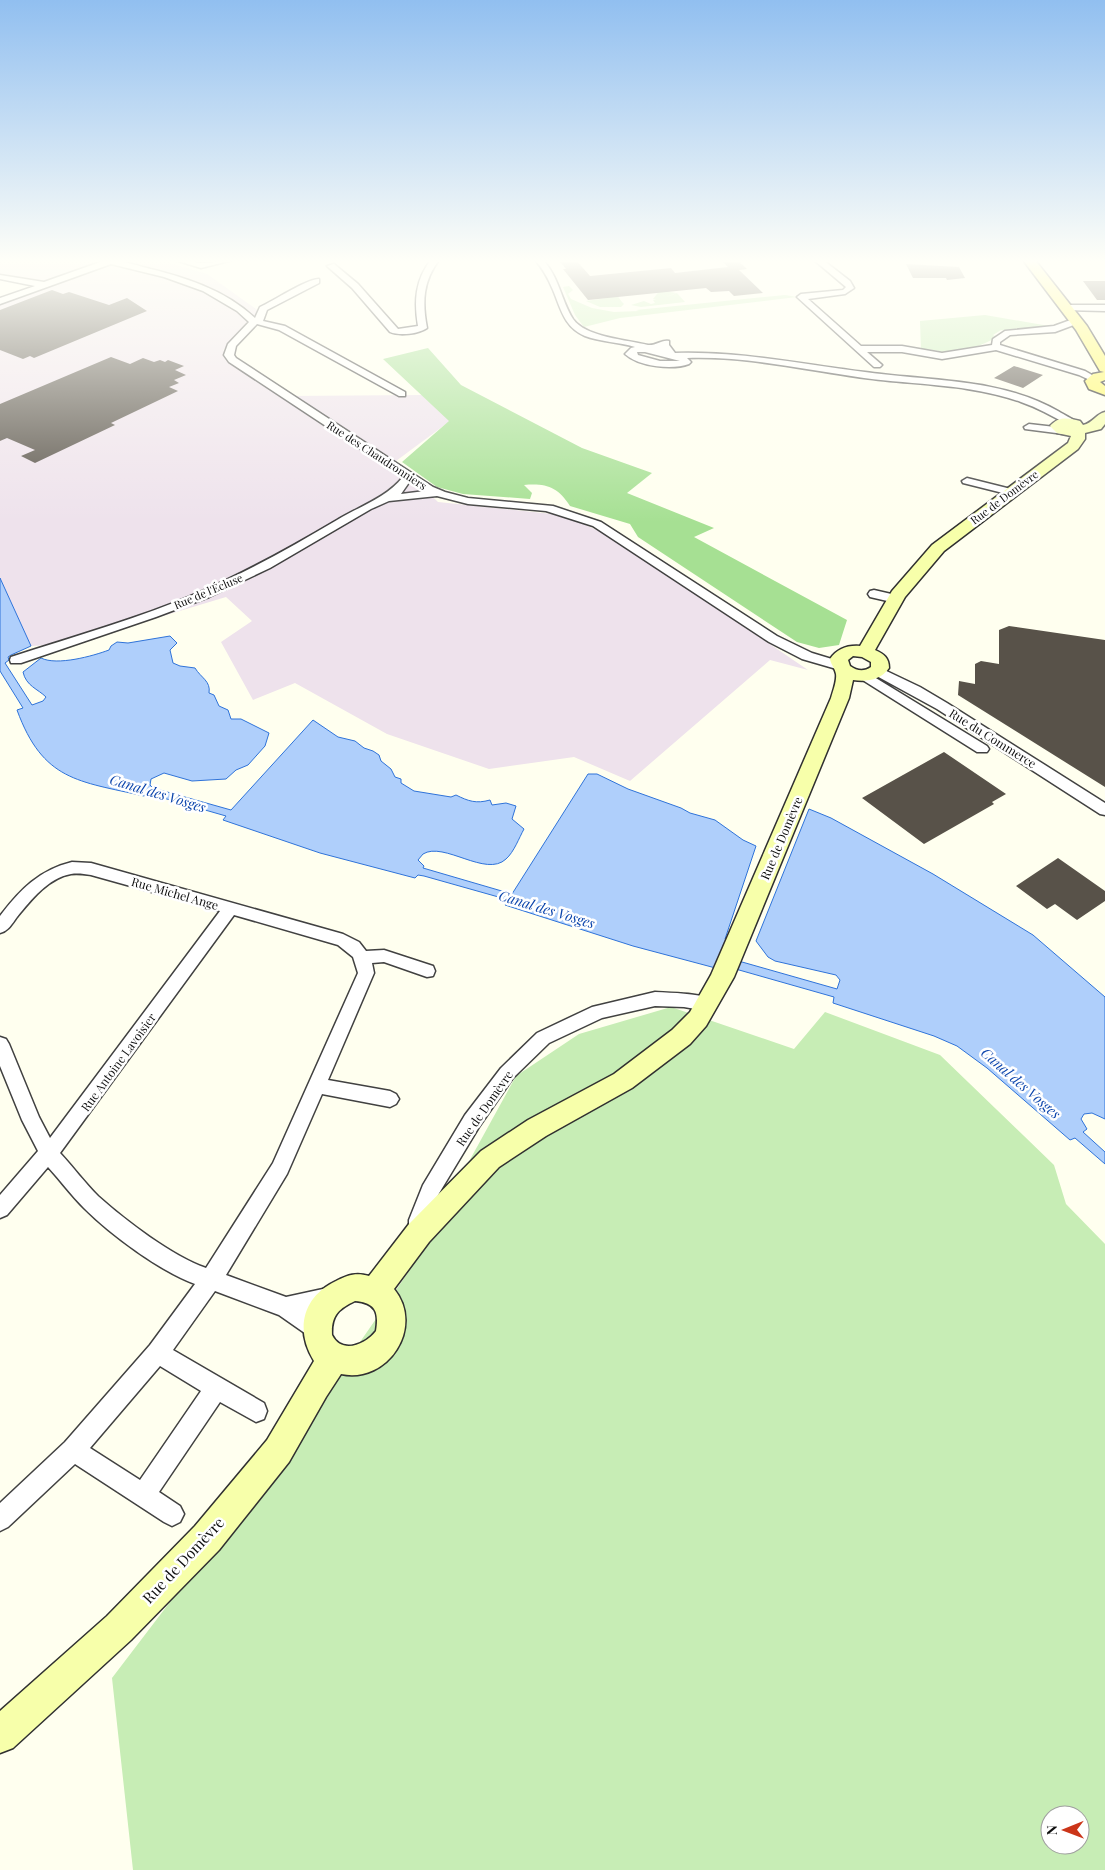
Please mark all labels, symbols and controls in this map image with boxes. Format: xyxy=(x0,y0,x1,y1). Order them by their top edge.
street label: Rue des Chaudronniers xyxy=(324,417,430,493)
street label: Rue de Domèvre xyxy=(967,466,1041,527)
street label: Rue de l'Écluse xyxy=(171,570,245,612)
street label: Rue du Commerce xyxy=(946,705,1040,771)
water label: Canal des Vosges xyxy=(108,769,209,817)
street label: Rue de Domèvre xyxy=(756,794,806,882)
street label: Rue Michel Ange xyxy=(130,873,220,913)
water label: Canal des Vosges xyxy=(497,885,598,933)
street label: Rue Antoine Lavoisier xyxy=(77,1009,159,1114)
water label: Canal des Vosges xyxy=(977,1043,1065,1123)
street label: Rue de Domèvre xyxy=(452,1067,516,1149)
street label: Rue de Domèvre xyxy=(138,1513,228,1607)
north arrow xyxy=(1040,1805,1090,1855)
text: N xyxy=(1042,1825,1061,1835)

